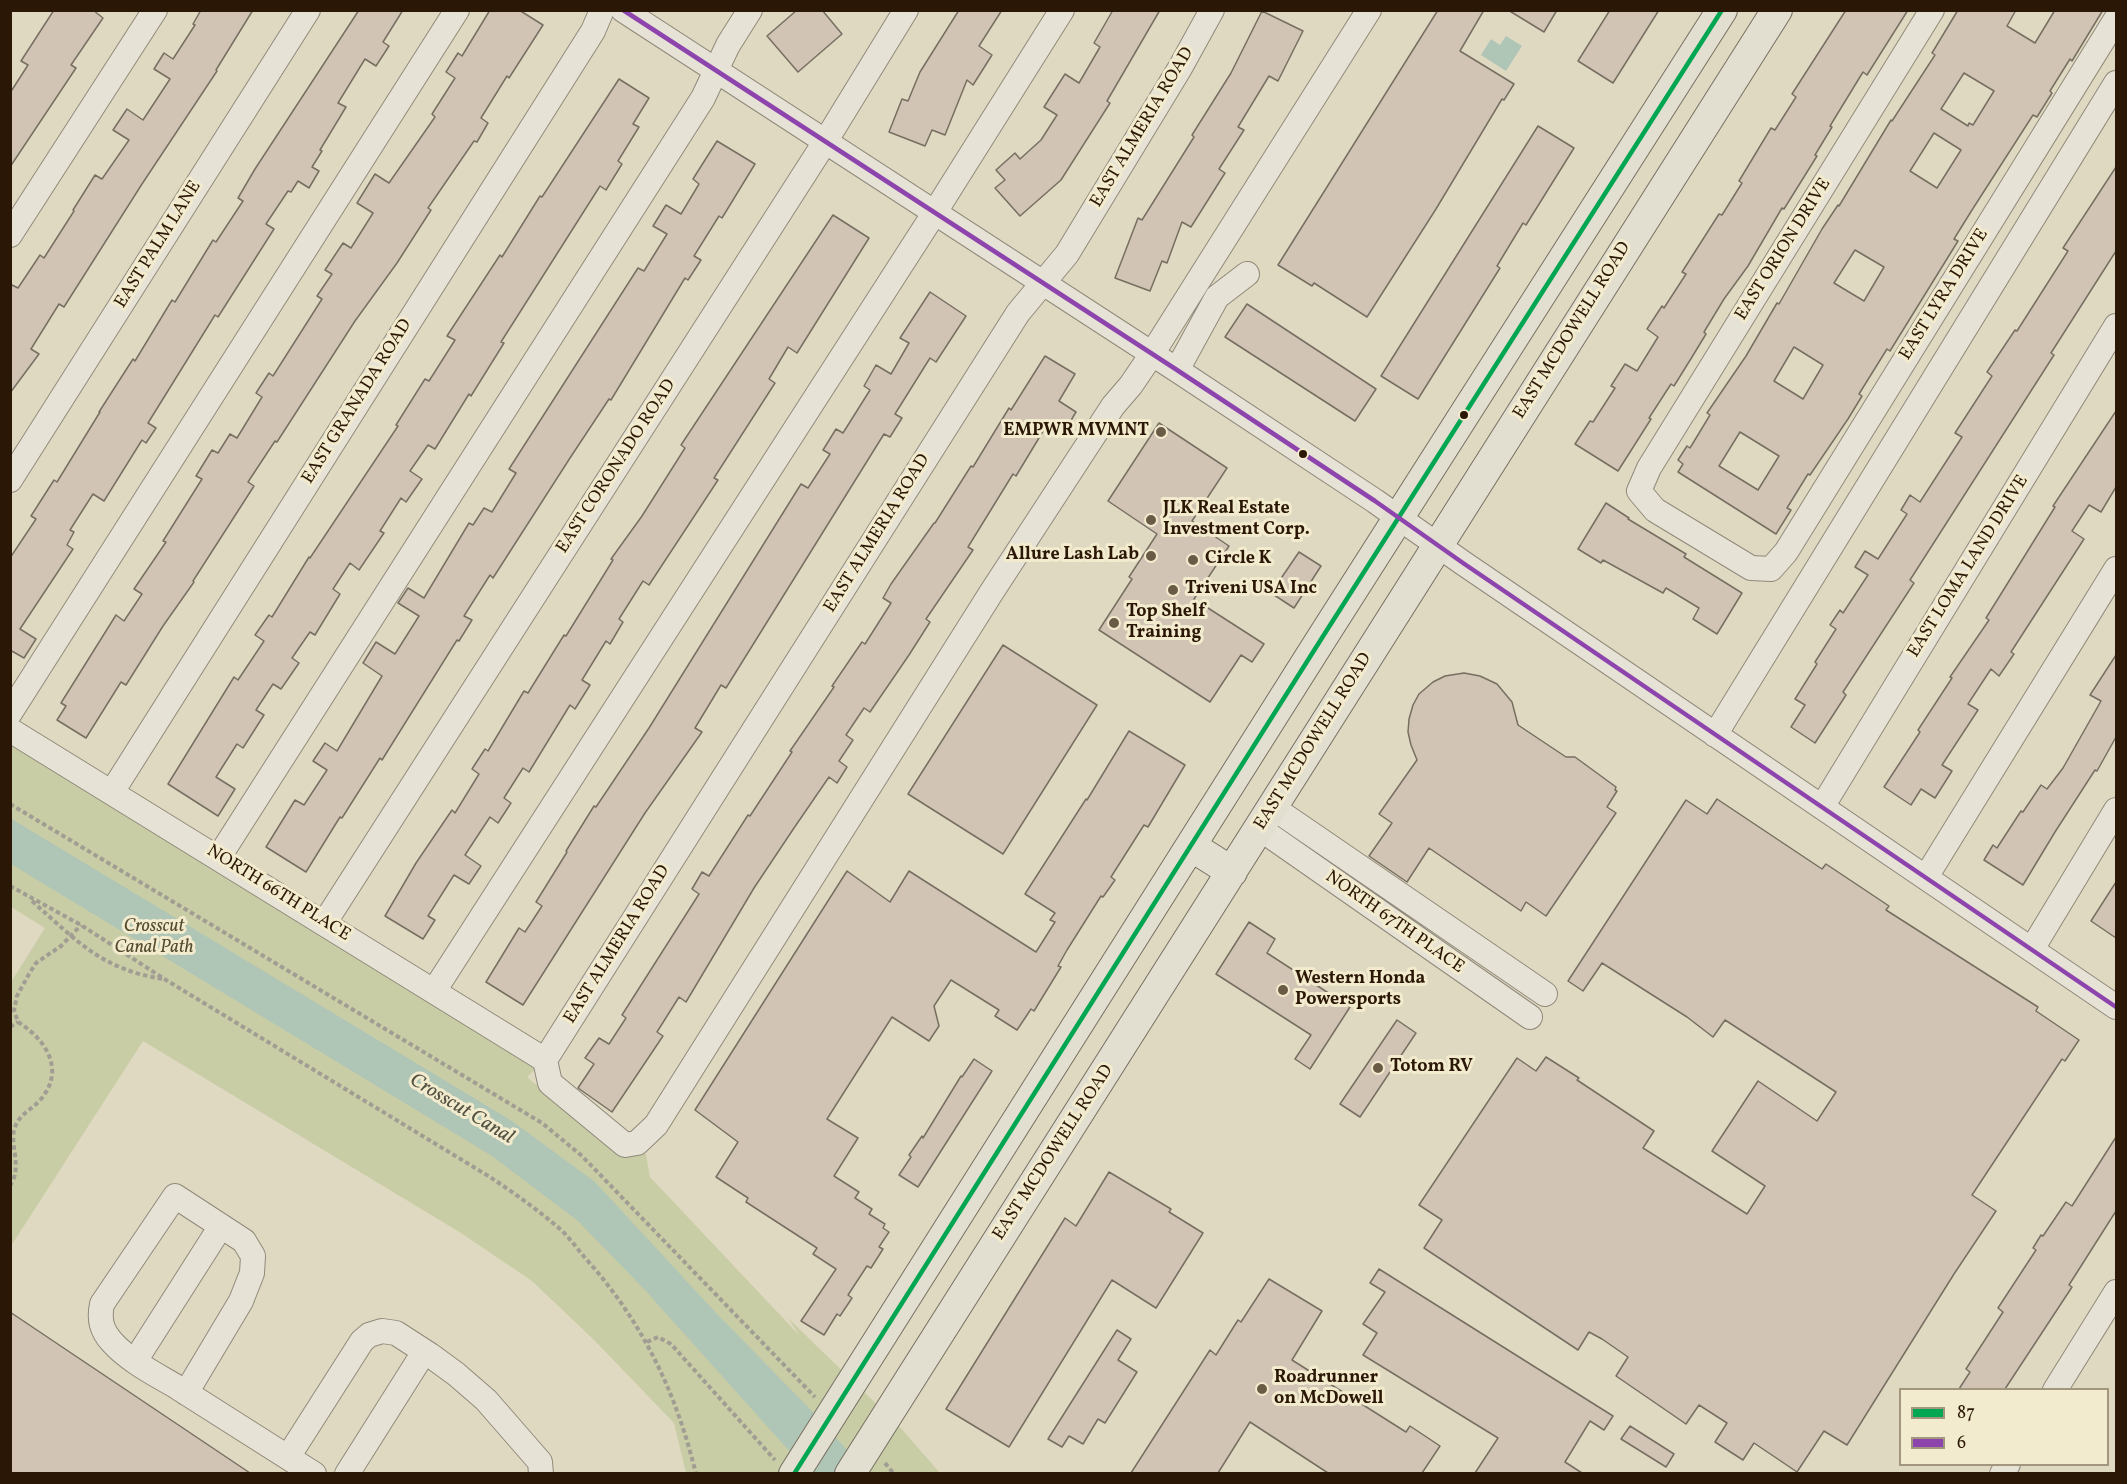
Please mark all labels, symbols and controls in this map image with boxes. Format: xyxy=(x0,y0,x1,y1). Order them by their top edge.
street label: EAST ALMERIA ROAD xyxy=(1087,44,1199,212)
street label: EAST ORION DRIVE xyxy=(1731,175,1837,325)
street label: EAST PALM LANE xyxy=(111,177,207,313)
street label: EAST LYRA DRIVE xyxy=(1896,225,1994,365)
street label: EAST MCDOWELL ROAD xyxy=(1510,238,1636,424)
street label: EAST GRANADA ROAD xyxy=(298,316,418,488)
street label: EAST CORONADO ROAD xyxy=(553,376,681,558)
unlabelled marker xyxy=(1458,409,1470,421)
place label: EMPWR MVMNT xyxy=(1003,421,1149,443)
marker: EMPWR MVMNT xyxy=(1154,425,1168,439)
unlabelled marker xyxy=(1297,448,1309,460)
street label: EAST ALMERIA ROAD xyxy=(820,451,936,617)
street label: EAST LOMA LAND DRIVE xyxy=(1904,472,2034,662)
place label: JLK Real Estate Investment Corp. xyxy=(1163,499,1310,542)
marker: JLK Real Estate Investment Corp. xyxy=(1144,513,1158,527)
place label: Allure Lash Lab xyxy=(1006,545,1139,567)
marker: Allure Lash Lab xyxy=(1144,549,1158,563)
place label: Circle K xyxy=(1205,549,1272,571)
marker: Circle K xyxy=(1186,553,1200,567)
place label: Triveni USA Inc xyxy=(1185,579,1317,601)
marker: Triveni USA Inc xyxy=(1166,583,1180,597)
place label: Top Shelf Training xyxy=(1126,602,1205,644)
marker: Top Shelf Training xyxy=(1107,616,1121,630)
street label: EAST MCDOWELL ROAD xyxy=(1251,649,1377,835)
street label: NORTH 66TH PLACE xyxy=(202,841,354,947)
street label: EAST ALMERIA ROAD xyxy=(560,862,676,1028)
street label: NORTH 67TH PLACE xyxy=(1320,867,1468,979)
park label: Crosscut Canal Path xyxy=(115,917,193,960)
place label: Western Honda Powersports xyxy=(1295,969,1425,1012)
marker: Western Honda Powersports xyxy=(1276,983,1290,997)
place label: Totom RV xyxy=(1390,1057,1473,1079)
street label: EAST MCDOWELL ROAD xyxy=(989,1061,1119,1245)
marker: Totom RV xyxy=(1371,1061,1385,1075)
water label: Crosscut Canal xyxy=(404,1069,518,1151)
place label: Roadrunner on McDowell xyxy=(1274,1368,1384,1410)
marker: Roadrunner on McDowell xyxy=(1255,1382,1269,1396)
legend xyxy=(1899,1388,2109,1466)
text: 87 xyxy=(1957,1401,1975,1426)
text: 6 xyxy=(1957,1431,1966,1456)

